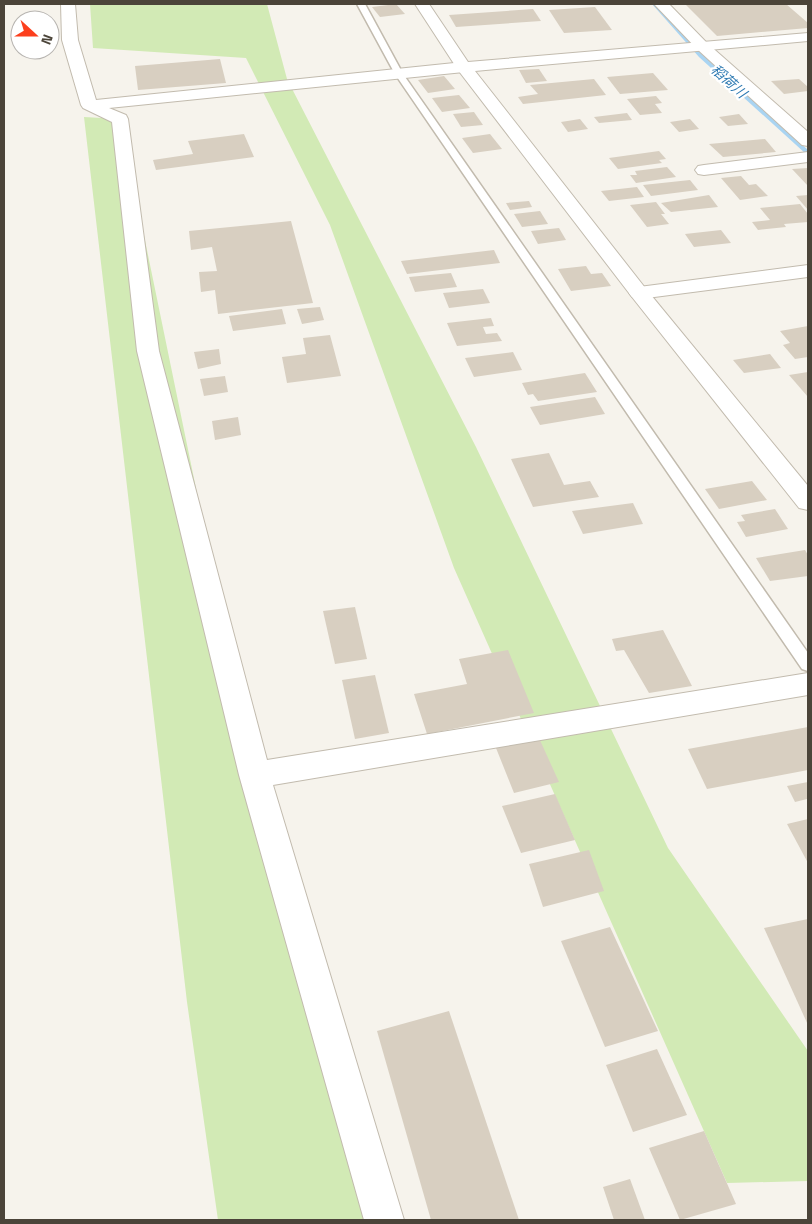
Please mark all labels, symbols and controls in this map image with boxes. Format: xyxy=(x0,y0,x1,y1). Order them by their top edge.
north arrow xyxy=(10,10,60,60)
text: N xyxy=(36,32,59,48)
water label: 稻荷川 xyxy=(707,59,753,104)

